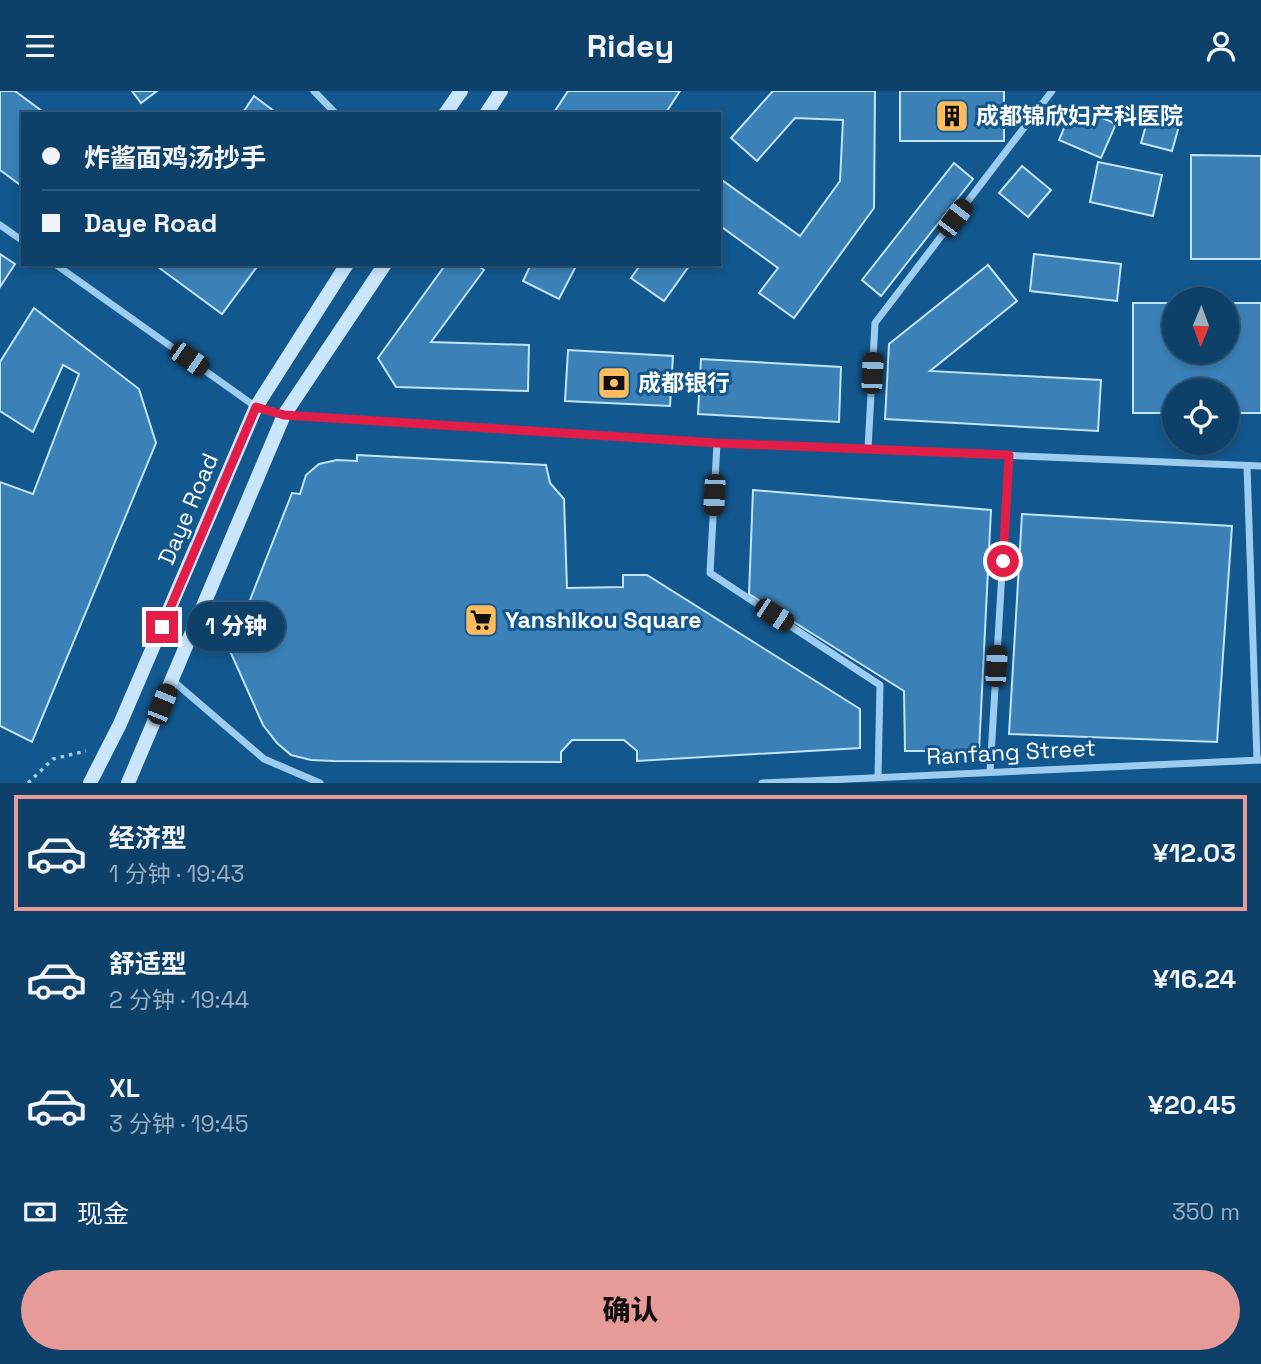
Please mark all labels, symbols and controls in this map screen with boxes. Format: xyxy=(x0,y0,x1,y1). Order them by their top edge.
text: Ridey xyxy=(587,26,674,66)
icon: menu xyxy=(21,27,59,65)
icon: person xyxy=(1202,27,1240,65)
building icon: 成都锦欣妇产科医院 xyxy=(933,97,971,135)
place label: 成都锦欣妇产科医院 xyxy=(976,101,1183,131)
text: 炸酱面鸡汤抄手 xyxy=(84,141,266,175)
car xyxy=(934,195,977,241)
text: Daye Road xyxy=(84,206,217,240)
north arrow xyxy=(1162,287,1239,364)
map controls xyxy=(1162,287,1239,455)
car xyxy=(166,338,213,380)
car xyxy=(861,351,884,395)
bank icon: 成都银行 xyxy=(595,364,633,402)
place label: 成都银行 xyxy=(638,368,730,398)
button: locate xyxy=(1162,378,1239,455)
street label: Daye Road xyxy=(151,449,225,569)
car xyxy=(703,473,726,517)
route start xyxy=(987,545,1019,577)
car xyxy=(751,595,798,635)
supermarket icon: Yanshikou Square xyxy=(462,601,500,639)
callout: 1 分钟 xyxy=(186,603,284,651)
place label: Yanshikou Square xyxy=(505,605,702,635)
route end xyxy=(146,611,178,643)
text: 1 分钟 xyxy=(205,611,267,641)
car xyxy=(985,644,1008,688)
car xyxy=(145,681,180,727)
street label: Ranfang Street xyxy=(925,733,1097,771)
text: 经济型 xyxy=(109,821,187,855)
icon: car xyxy=(25,822,88,885)
text: ¥12.03 xyxy=(1153,836,1236,870)
text: 1 分钟 · 19:43 xyxy=(109,859,244,889)
text: 舒适型 xyxy=(109,947,187,981)
icon: car xyxy=(25,948,88,1011)
text: ¥16.24 xyxy=(1153,962,1236,996)
text: 2 分钟 · 19:44 xyxy=(109,985,249,1015)
text: XL xyxy=(109,1071,140,1105)
icon: car xyxy=(25,1074,88,1137)
text: ¥20.45 xyxy=(1148,1088,1236,1122)
text: 3 分钟 · 19:45 xyxy=(109,1109,249,1139)
icon: cash xyxy=(21,1193,59,1231)
text: 现金 xyxy=(77,1197,129,1231)
text: 350 m xyxy=(1172,1197,1240,1227)
button: 确认 xyxy=(21,1270,1240,1350)

